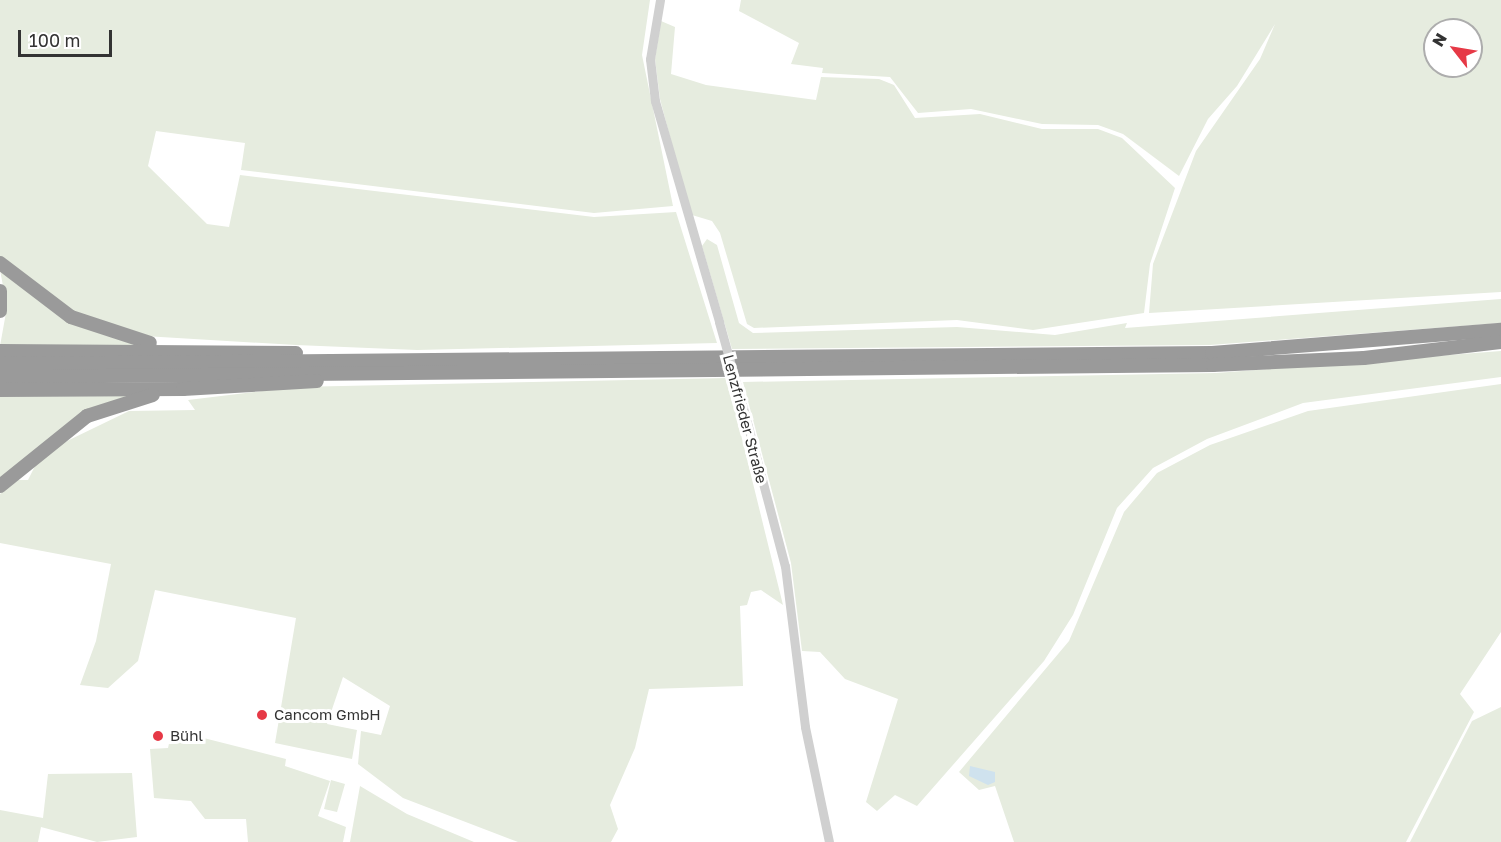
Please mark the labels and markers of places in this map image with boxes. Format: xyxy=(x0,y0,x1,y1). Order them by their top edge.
place label: Cancom GmbH xyxy=(274,706,381,724)
marker: Cancom GmbH xyxy=(255,708,269,722)
place label: Bühl xyxy=(170,727,203,745)
marker: Bühl xyxy=(151,729,165,743)

